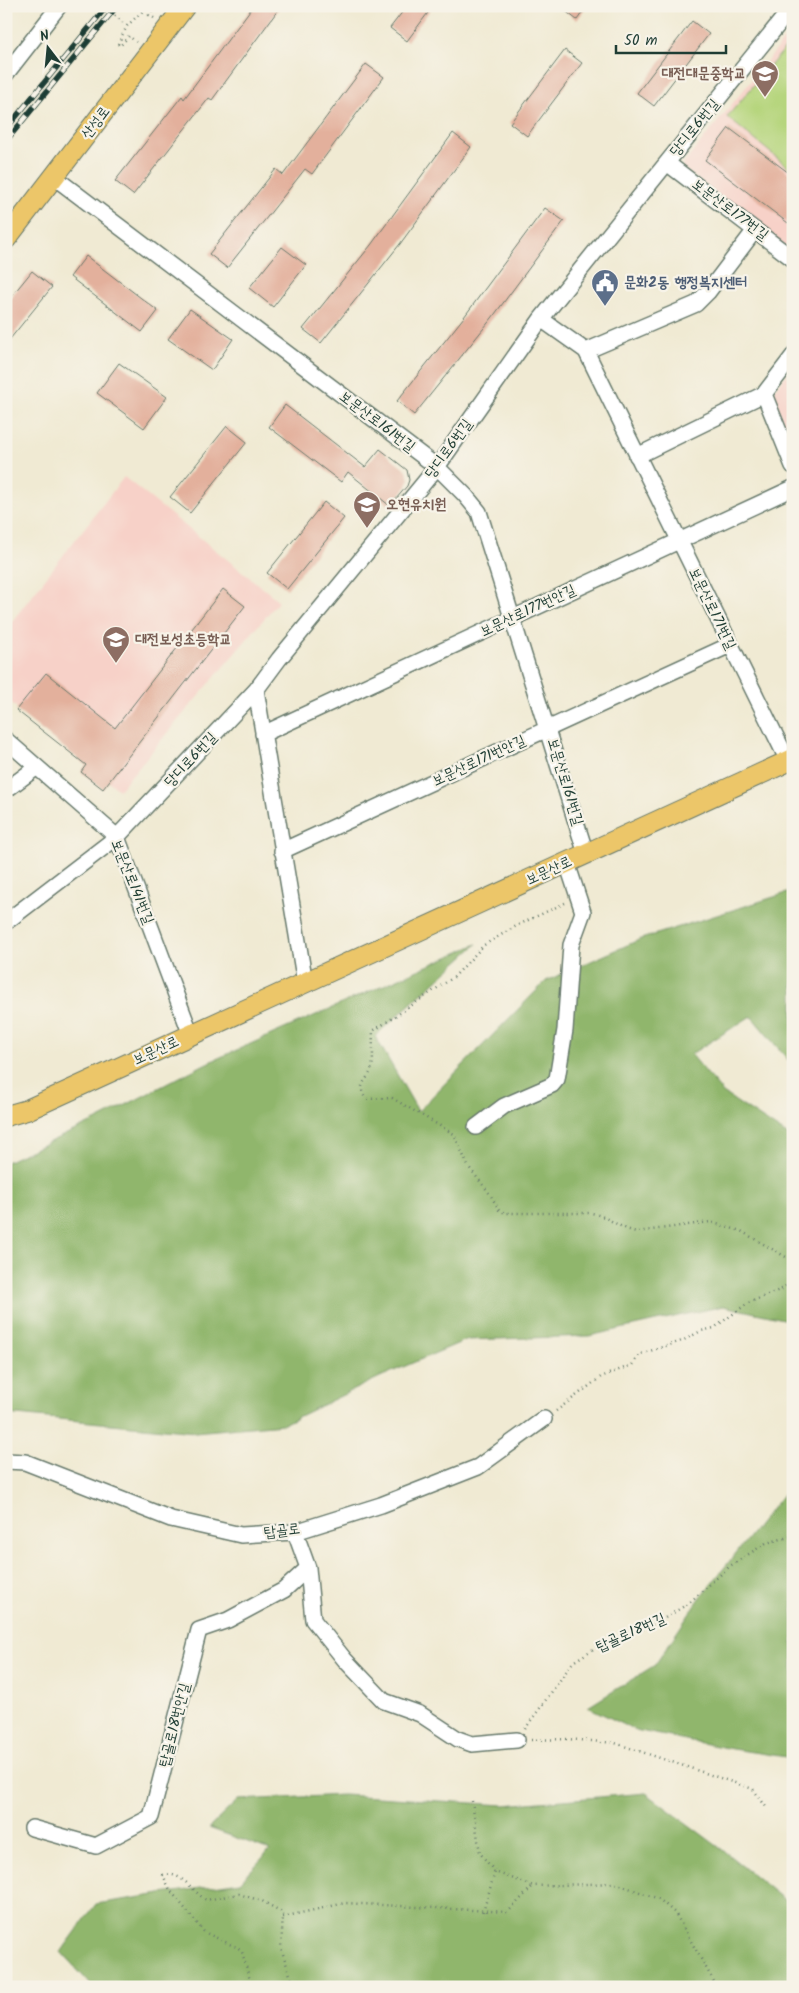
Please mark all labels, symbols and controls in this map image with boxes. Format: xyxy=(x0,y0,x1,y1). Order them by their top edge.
north arrow xyxy=(22,22,72,72)
scale bar xyxy=(616,22,726,54)
text: N xyxy=(37,25,52,48)
text: 50 m xyxy=(624,29,658,53)
school or university icon: 대전대문중학교 xyxy=(750,59,780,98)
place label: 대전대문중학교 xyxy=(662,62,746,86)
street label: 당디로6번길 xyxy=(664,94,726,162)
street label: 산성로 xyxy=(76,101,116,145)
street label: 보문산로177번길 xyxy=(686,173,774,247)
public building icon: 문화2동 행정복지센터 xyxy=(590,268,620,307)
place label: 문화2동 행정복지센터 xyxy=(624,271,747,295)
street label: 보문산로161번길 xyxy=(334,385,420,459)
street label: 당디로6번길 xyxy=(419,414,479,484)
school or university icon: 오현유치원 xyxy=(352,490,382,529)
place label: 오현유치원 xyxy=(386,493,446,517)
street label: 보문산로171번길 xyxy=(682,564,742,654)
street label: 보문산로177번안길 xyxy=(476,578,580,644)
school or university icon: 대전보성초등학교 xyxy=(101,625,131,664)
place label: 대전보성초등학교 xyxy=(135,628,232,652)
street label: 당디로6번길 xyxy=(159,727,223,793)
street label: 보문산로171번안길 xyxy=(428,729,530,793)
street label: 보문산로161번길 xyxy=(540,735,590,829)
street label: 보문산로141번길 xyxy=(104,836,160,928)
street label: 보문산로 xyxy=(522,850,576,892)
street label: 보문산로 xyxy=(129,1030,183,1072)
street label: 탑골로 xyxy=(263,1517,301,1545)
street label: 탑골로18번길 xyxy=(592,1607,670,1659)
street label: 탑골로18번안길 xyxy=(153,1680,197,1770)

